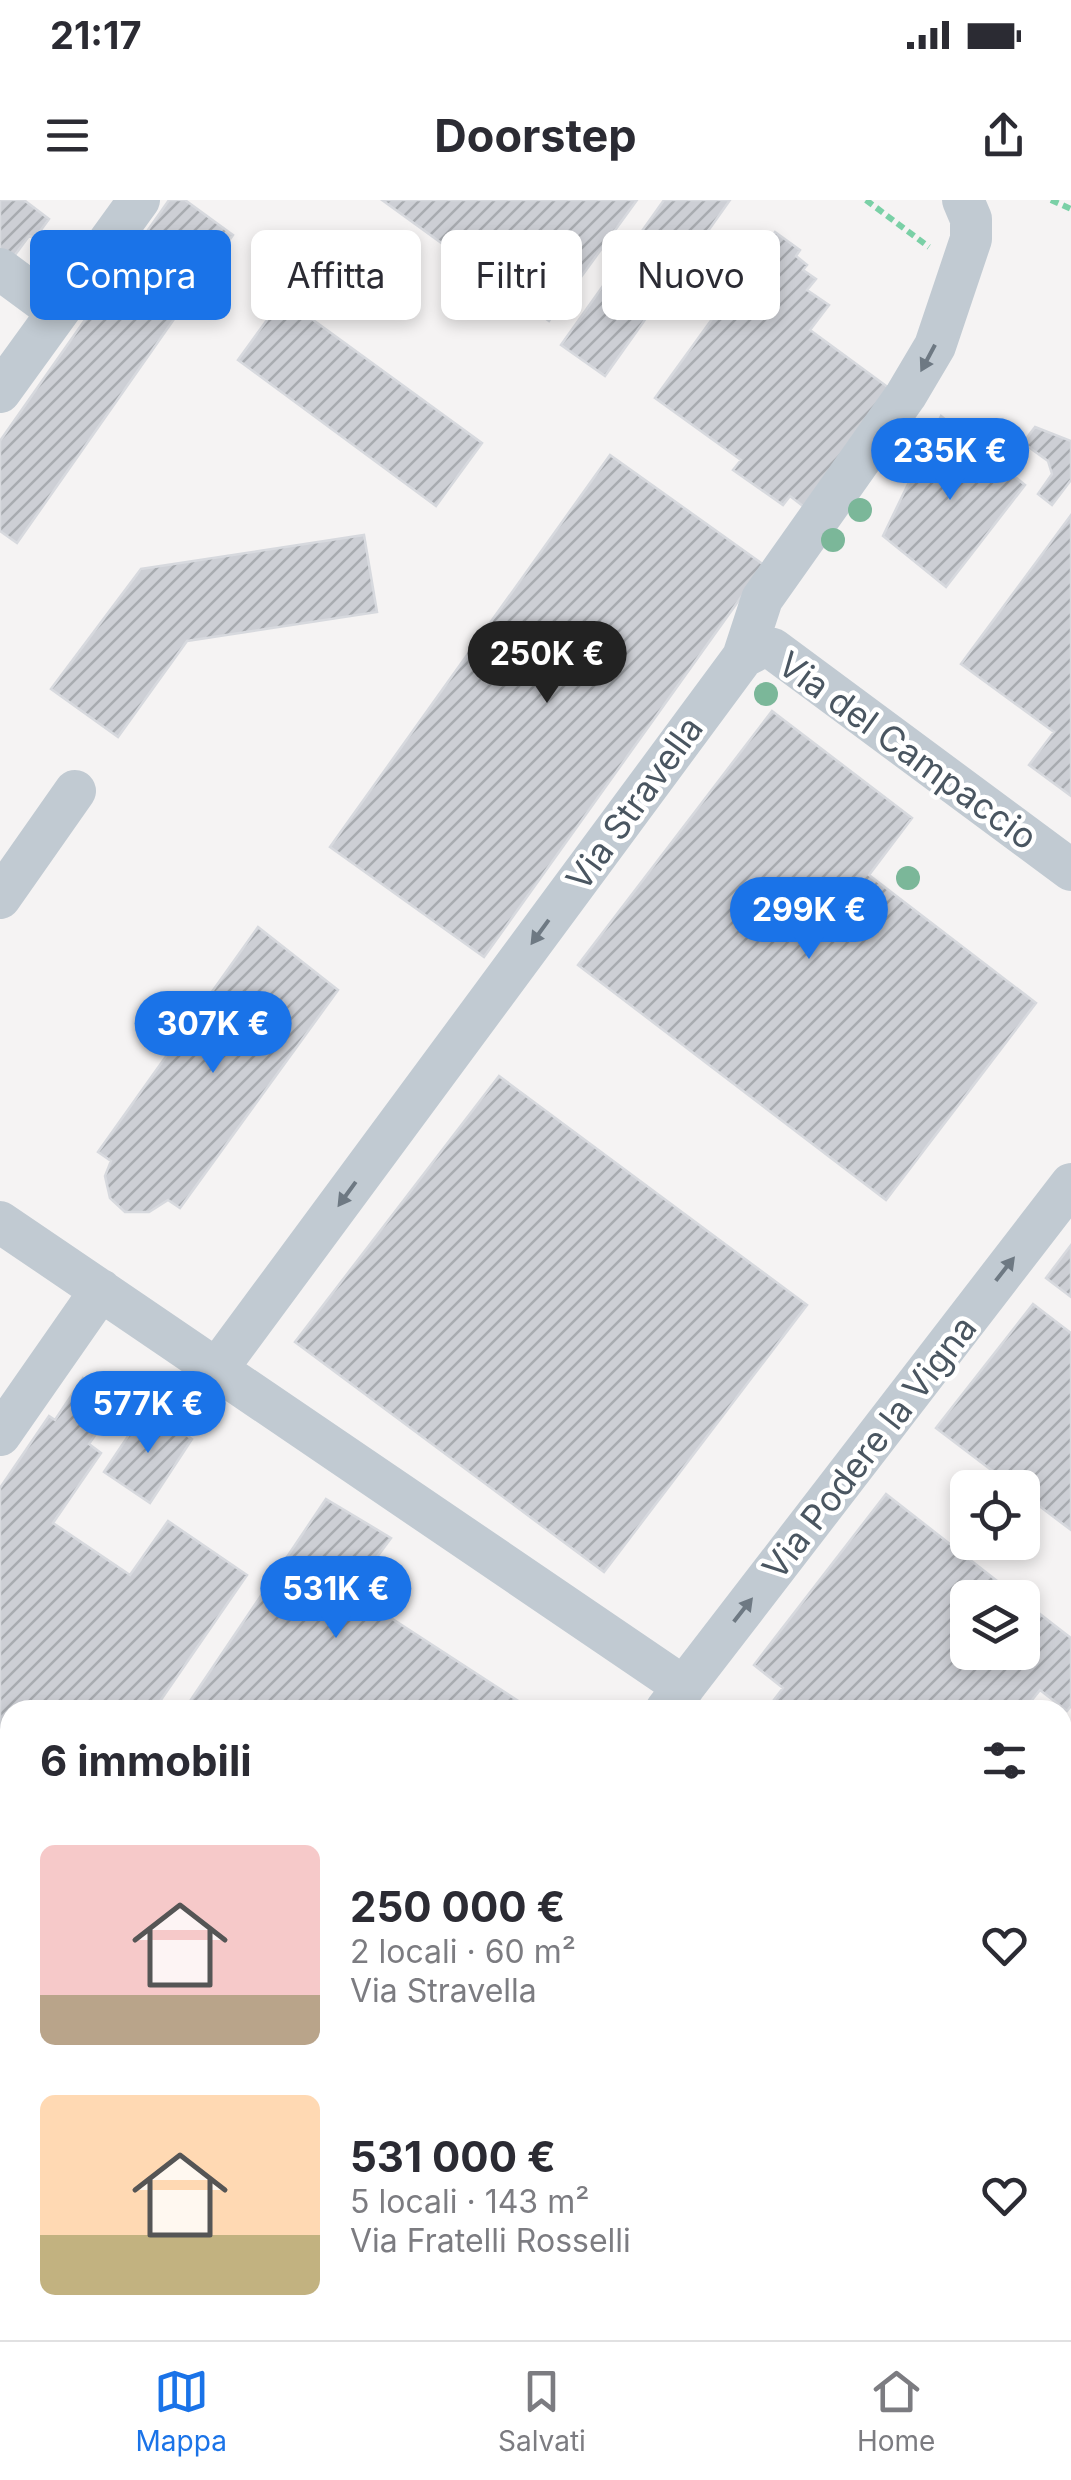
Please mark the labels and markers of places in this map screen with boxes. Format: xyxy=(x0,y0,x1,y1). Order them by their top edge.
pin: 235K € xyxy=(869,418,1031,503)
pin: 250K € xyxy=(466,621,628,706)
pin: 299K € xyxy=(728,877,890,962)
pin: 307K € xyxy=(132,991,294,1076)
pin: 577K € xyxy=(67,1371,229,1456)
pin: 531K € xyxy=(255,1556,417,1641)

